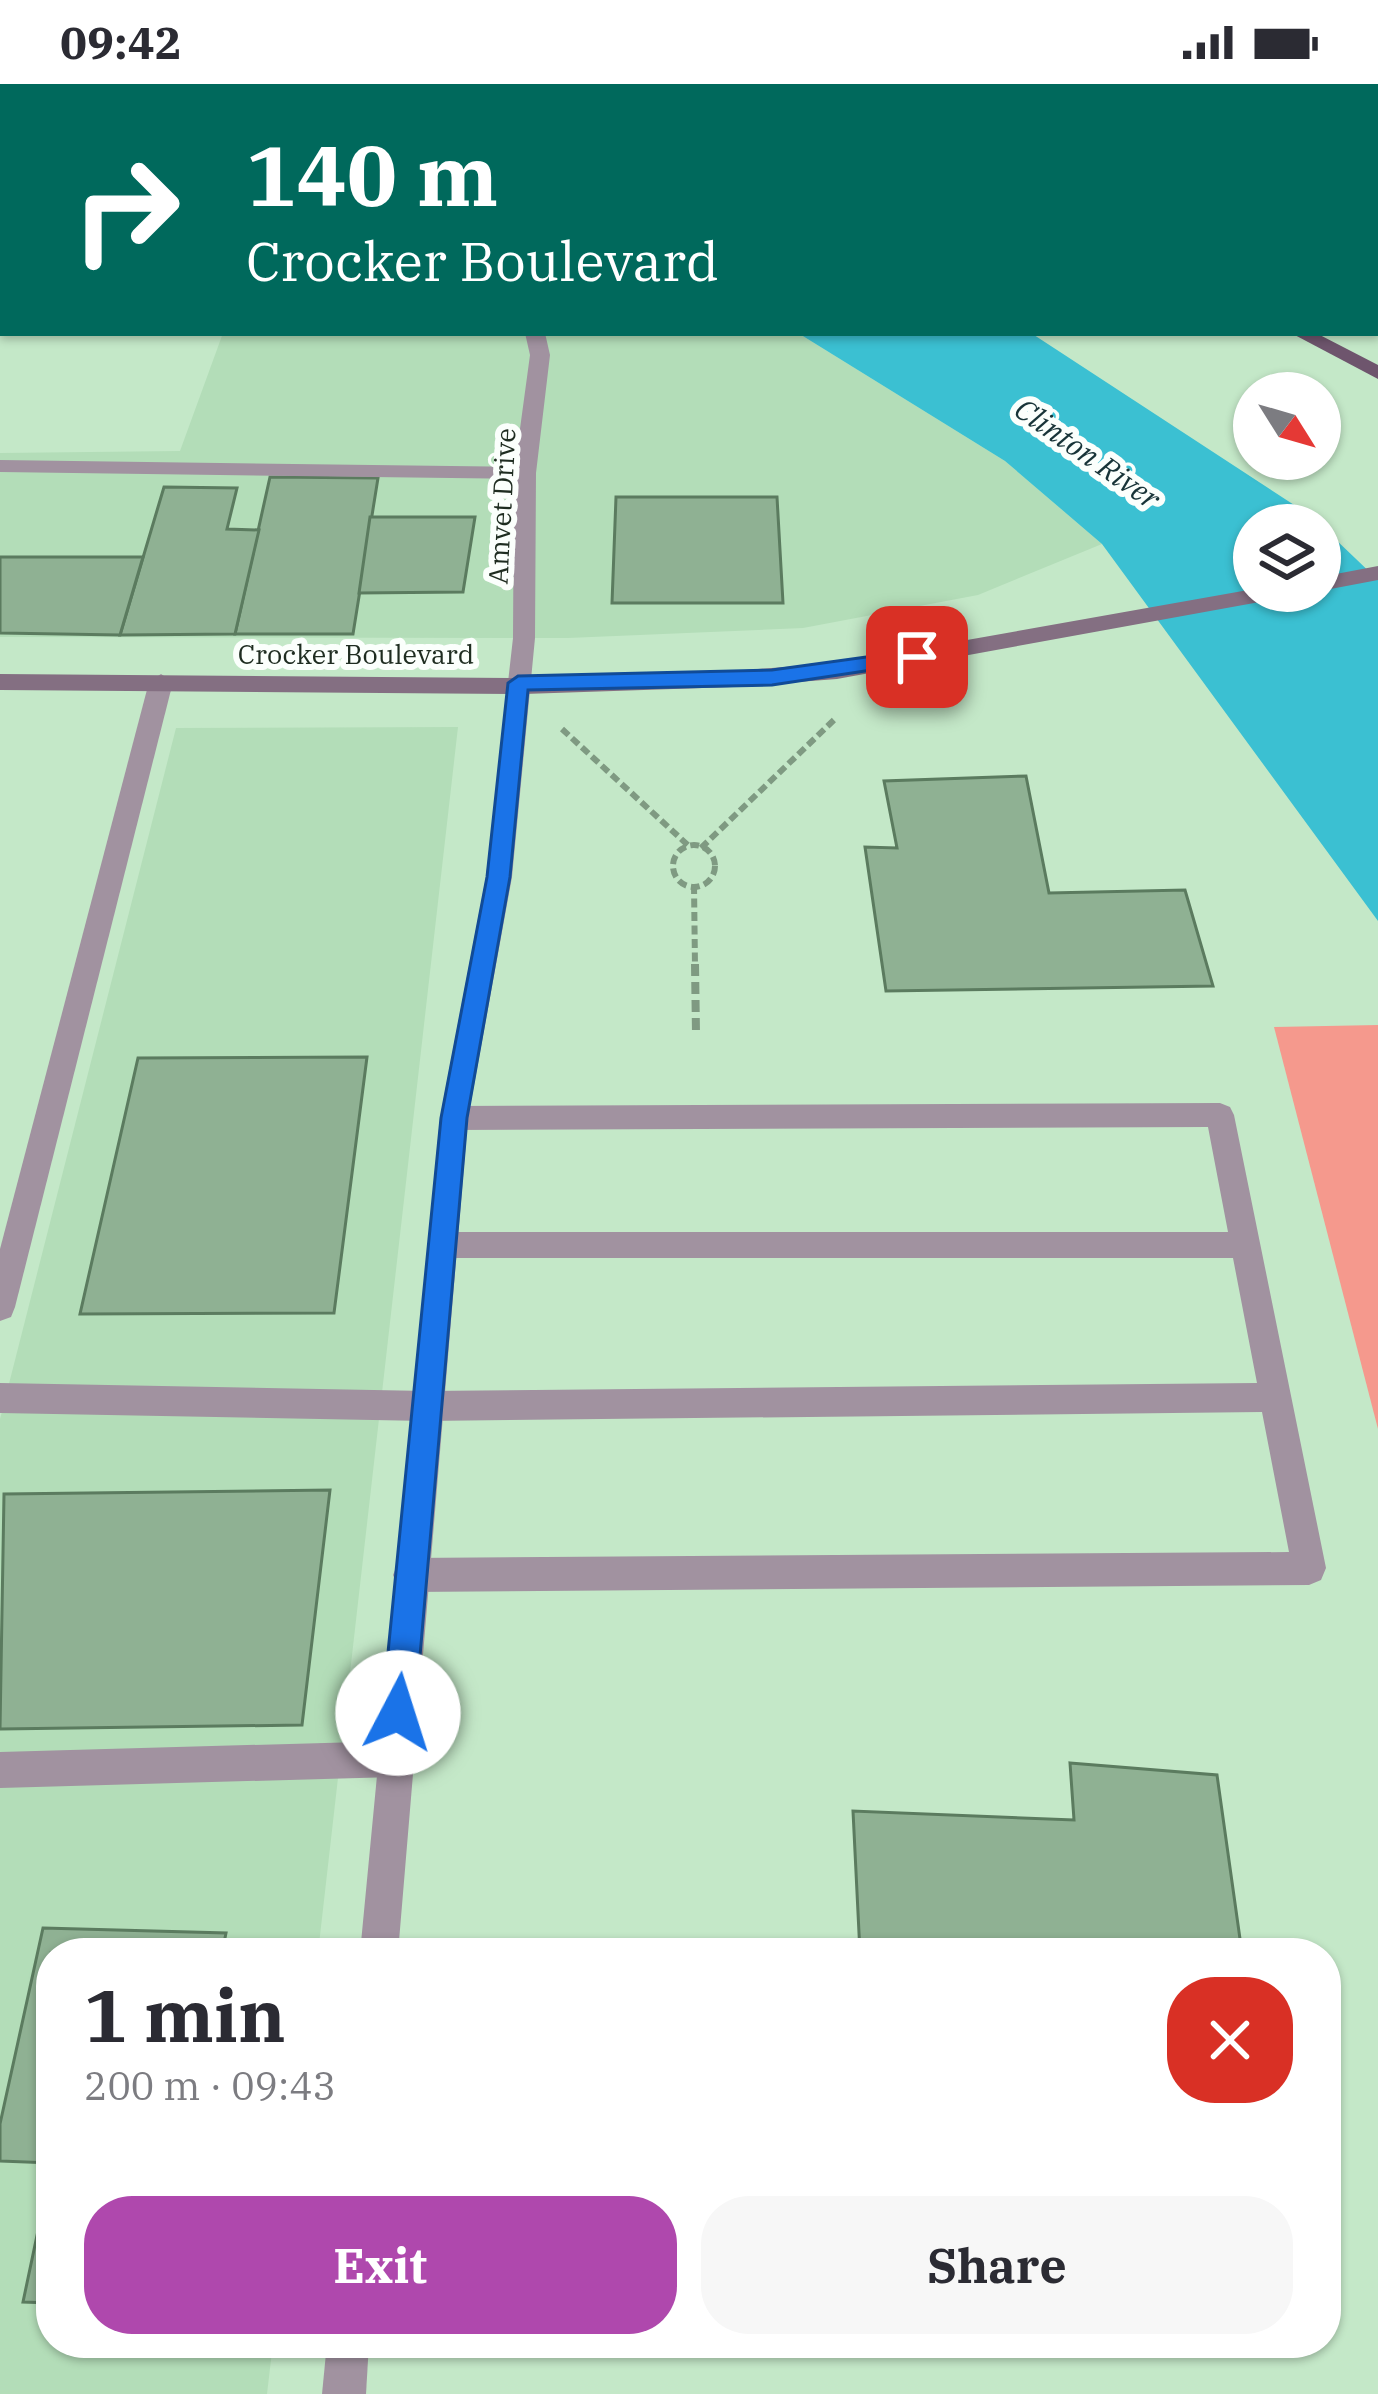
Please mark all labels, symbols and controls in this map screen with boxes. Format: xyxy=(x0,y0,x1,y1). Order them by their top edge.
text: 09:42 xyxy=(60,13,182,71)
text: 140 m xyxy=(246,120,498,229)
icon: right xyxy=(48,132,204,288)
text: Crocker Boulevard xyxy=(246,226,719,296)
north arrow xyxy=(1233,372,1341,480)
map controls xyxy=(1233,372,1341,612)
water label: Clinton River xyxy=(1008,389,1169,518)
street label: Amvet Drive xyxy=(479,427,523,585)
button: layers xyxy=(1233,504,1341,612)
pin xyxy=(866,606,968,708)
icon: arrive xyxy=(884,624,950,690)
street label: Crocker Boulevard xyxy=(238,636,474,671)
position arrow xyxy=(335,1650,461,1776)
text: 1 min xyxy=(84,1968,286,2062)
button: close xyxy=(1167,1977,1293,2103)
text: 200 m · 09:43 xyxy=(84,2060,336,2111)
button: Exit xyxy=(84,2196,677,2334)
button: Share xyxy=(701,2196,1293,2334)

